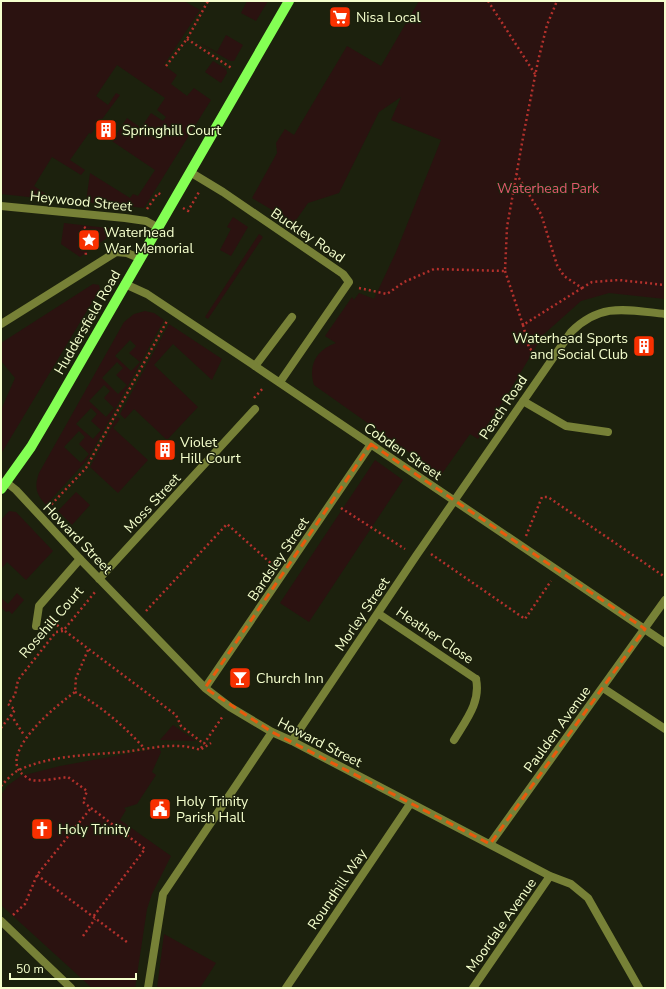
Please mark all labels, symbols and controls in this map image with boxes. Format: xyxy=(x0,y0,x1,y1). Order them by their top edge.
supermarket icon: Nisa Local xyxy=(327,4,353,30)
place label: Nisa Local xyxy=(356,8,422,27)
building icon: Springhill Court xyxy=(93,117,119,143)
place label: Springhill Court xyxy=(122,121,221,140)
park label: Waterhead Park xyxy=(497,179,600,198)
street label: Heywood Street xyxy=(29,187,133,216)
street label: Buckley Road xyxy=(267,204,349,267)
place label: Waterhead War Memorial xyxy=(104,223,195,258)
place icon: Waterhead War Memorial xyxy=(76,227,102,253)
street label: Huddersfield Road xyxy=(50,267,125,378)
place label: Waterhead Sports and Social Club xyxy=(513,329,628,364)
building icon: Waterhead Sports and Social Club xyxy=(631,333,657,359)
street label: Peach Road xyxy=(475,371,532,443)
street label: Cobden Street xyxy=(360,418,446,485)
place label: Violet Hill Court xyxy=(179,433,241,468)
building icon: Violet Hill Court xyxy=(152,437,178,463)
street label: Moss Street xyxy=(120,469,185,537)
street label: Howard Street xyxy=(39,499,117,578)
street label: Bardsley Street xyxy=(243,514,313,605)
street label: Morley Street xyxy=(331,574,394,655)
street label: Rosehill Court xyxy=(15,582,88,662)
street label: Heather Close xyxy=(392,602,477,668)
bar icon: Church Inn xyxy=(227,665,253,691)
place label: Church Inn xyxy=(256,669,324,688)
street label: Paulden Avenue xyxy=(520,682,595,776)
street label: Howard Street xyxy=(274,713,365,772)
place label: Holy Trinity Parish Hall xyxy=(176,792,249,827)
public building icon: Holy Trinity Parish Hall xyxy=(147,796,173,822)
church icon: Holy Trinity xyxy=(29,816,55,842)
place label: Holy Trinity xyxy=(58,820,131,839)
street label: Roundhill Way xyxy=(303,845,372,933)
street label: Moordale Avenue xyxy=(462,874,541,976)
scale bar xyxy=(10,955,136,981)
text: 50 m xyxy=(16,961,44,977)

